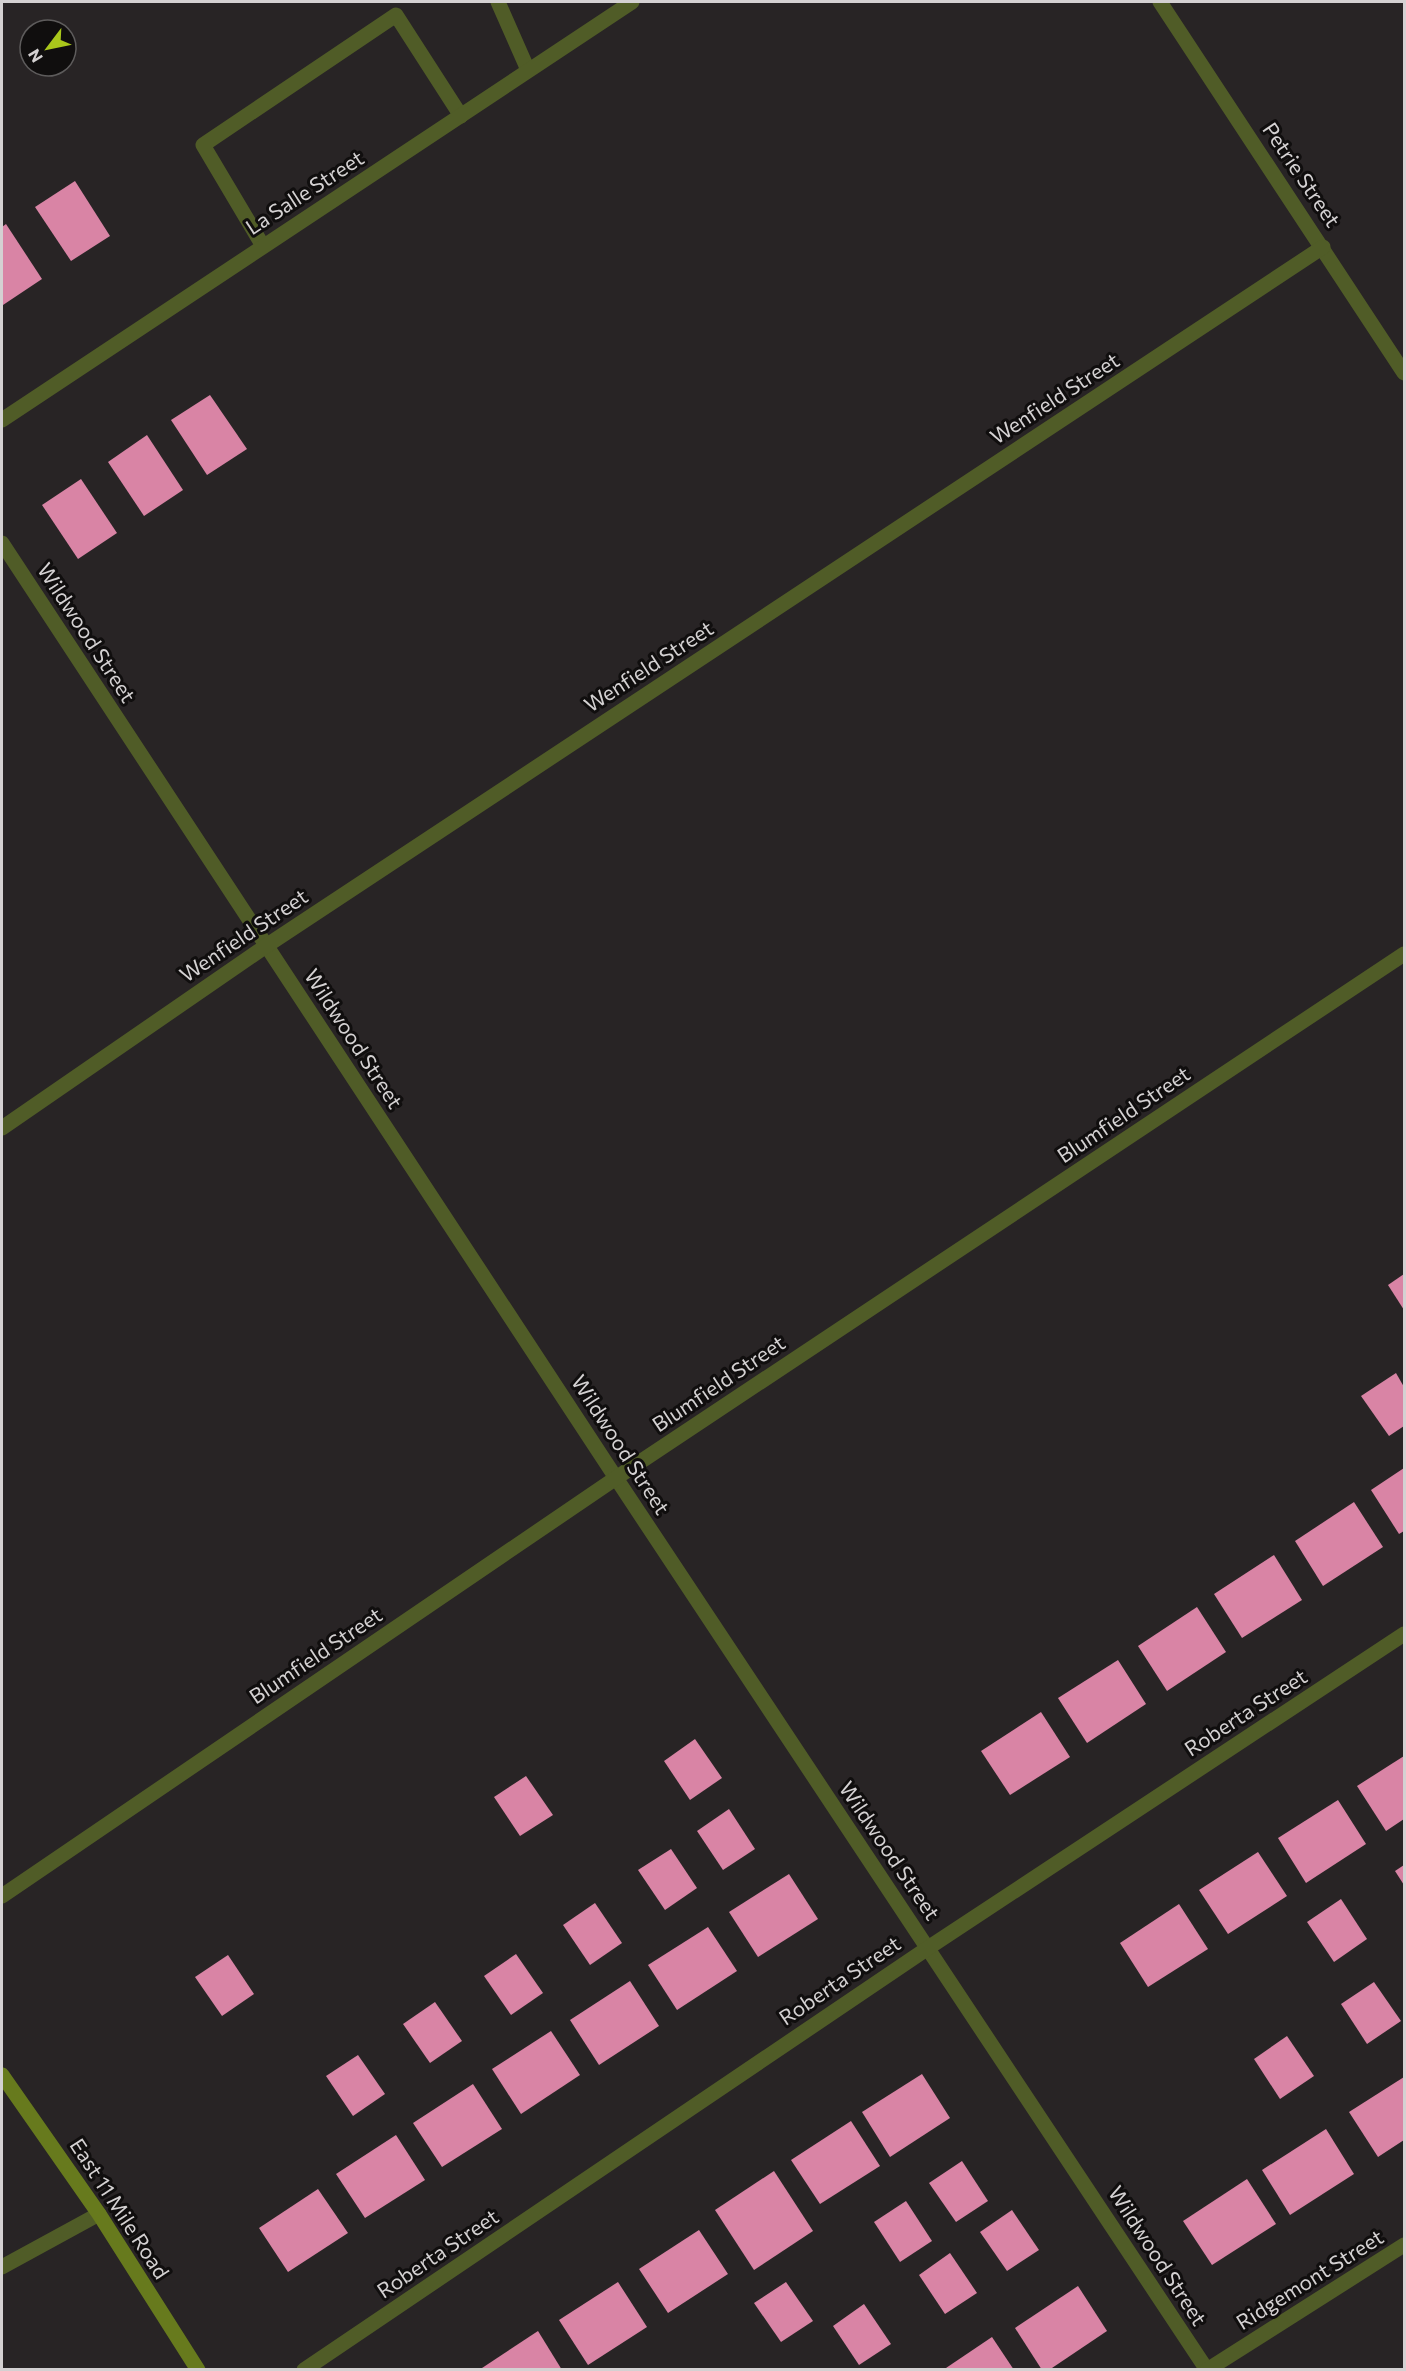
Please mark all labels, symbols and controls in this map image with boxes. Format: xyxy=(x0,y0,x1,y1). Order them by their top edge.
north arrow xyxy=(18,18,78,78)
text: N xyxy=(24,46,46,66)
street label: Petrie Street xyxy=(1258,117,1346,231)
street label: La Salle Street xyxy=(241,144,368,239)
street label: Wenfield Street xyxy=(985,347,1123,449)
street label: Wildwood Street xyxy=(33,558,142,707)
street label: Wenfield Street xyxy=(579,615,717,717)
street label: Wenfield Street xyxy=(175,883,312,987)
street label: Wildwood Street xyxy=(300,964,409,1113)
street label: Blumfield Street xyxy=(1052,1060,1194,1167)
street label: Blumfield Street xyxy=(647,1329,789,1436)
street label: Wildwood Street xyxy=(567,1370,676,1519)
street label: Blumfield Street xyxy=(244,1601,386,1708)
street label: Roberta Street xyxy=(1179,1663,1311,1761)
street label: Wildwood Street xyxy=(835,1776,946,1924)
street label: Roberta Street xyxy=(774,1930,905,2029)
street label: East 11 Mile Road xyxy=(66,2133,175,2283)
street label: Wildwood Street xyxy=(1104,2181,1213,2330)
street label: Roberta Street xyxy=(372,2203,503,2302)
street label: Ridgemont Street xyxy=(1231,2223,1387,2334)

